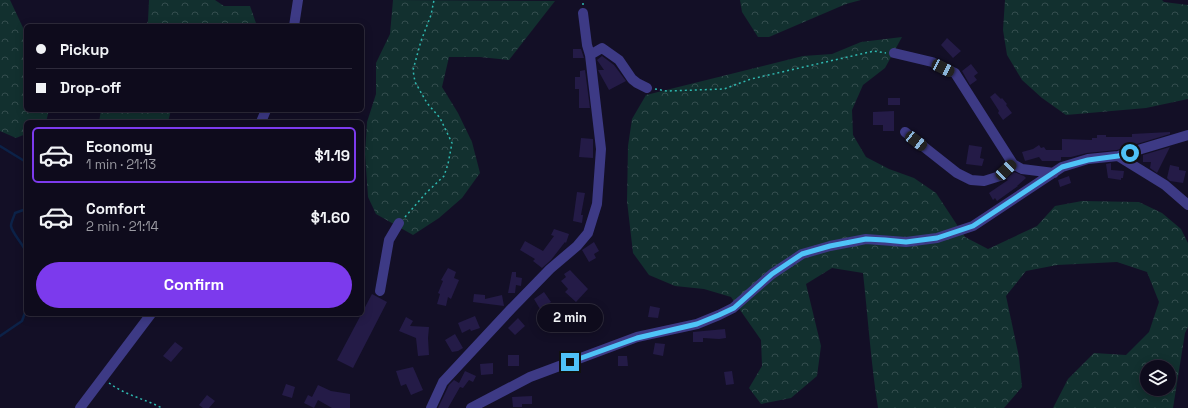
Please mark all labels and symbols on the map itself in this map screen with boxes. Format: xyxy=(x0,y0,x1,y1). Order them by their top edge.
car xyxy=(930,57,956,79)
car xyxy=(903,129,929,153)
route start xyxy=(1121,144,1139,162)
car xyxy=(993,157,1019,183)
callout: 2 min xyxy=(537,304,603,332)
route end xyxy=(561,353,579,371)

